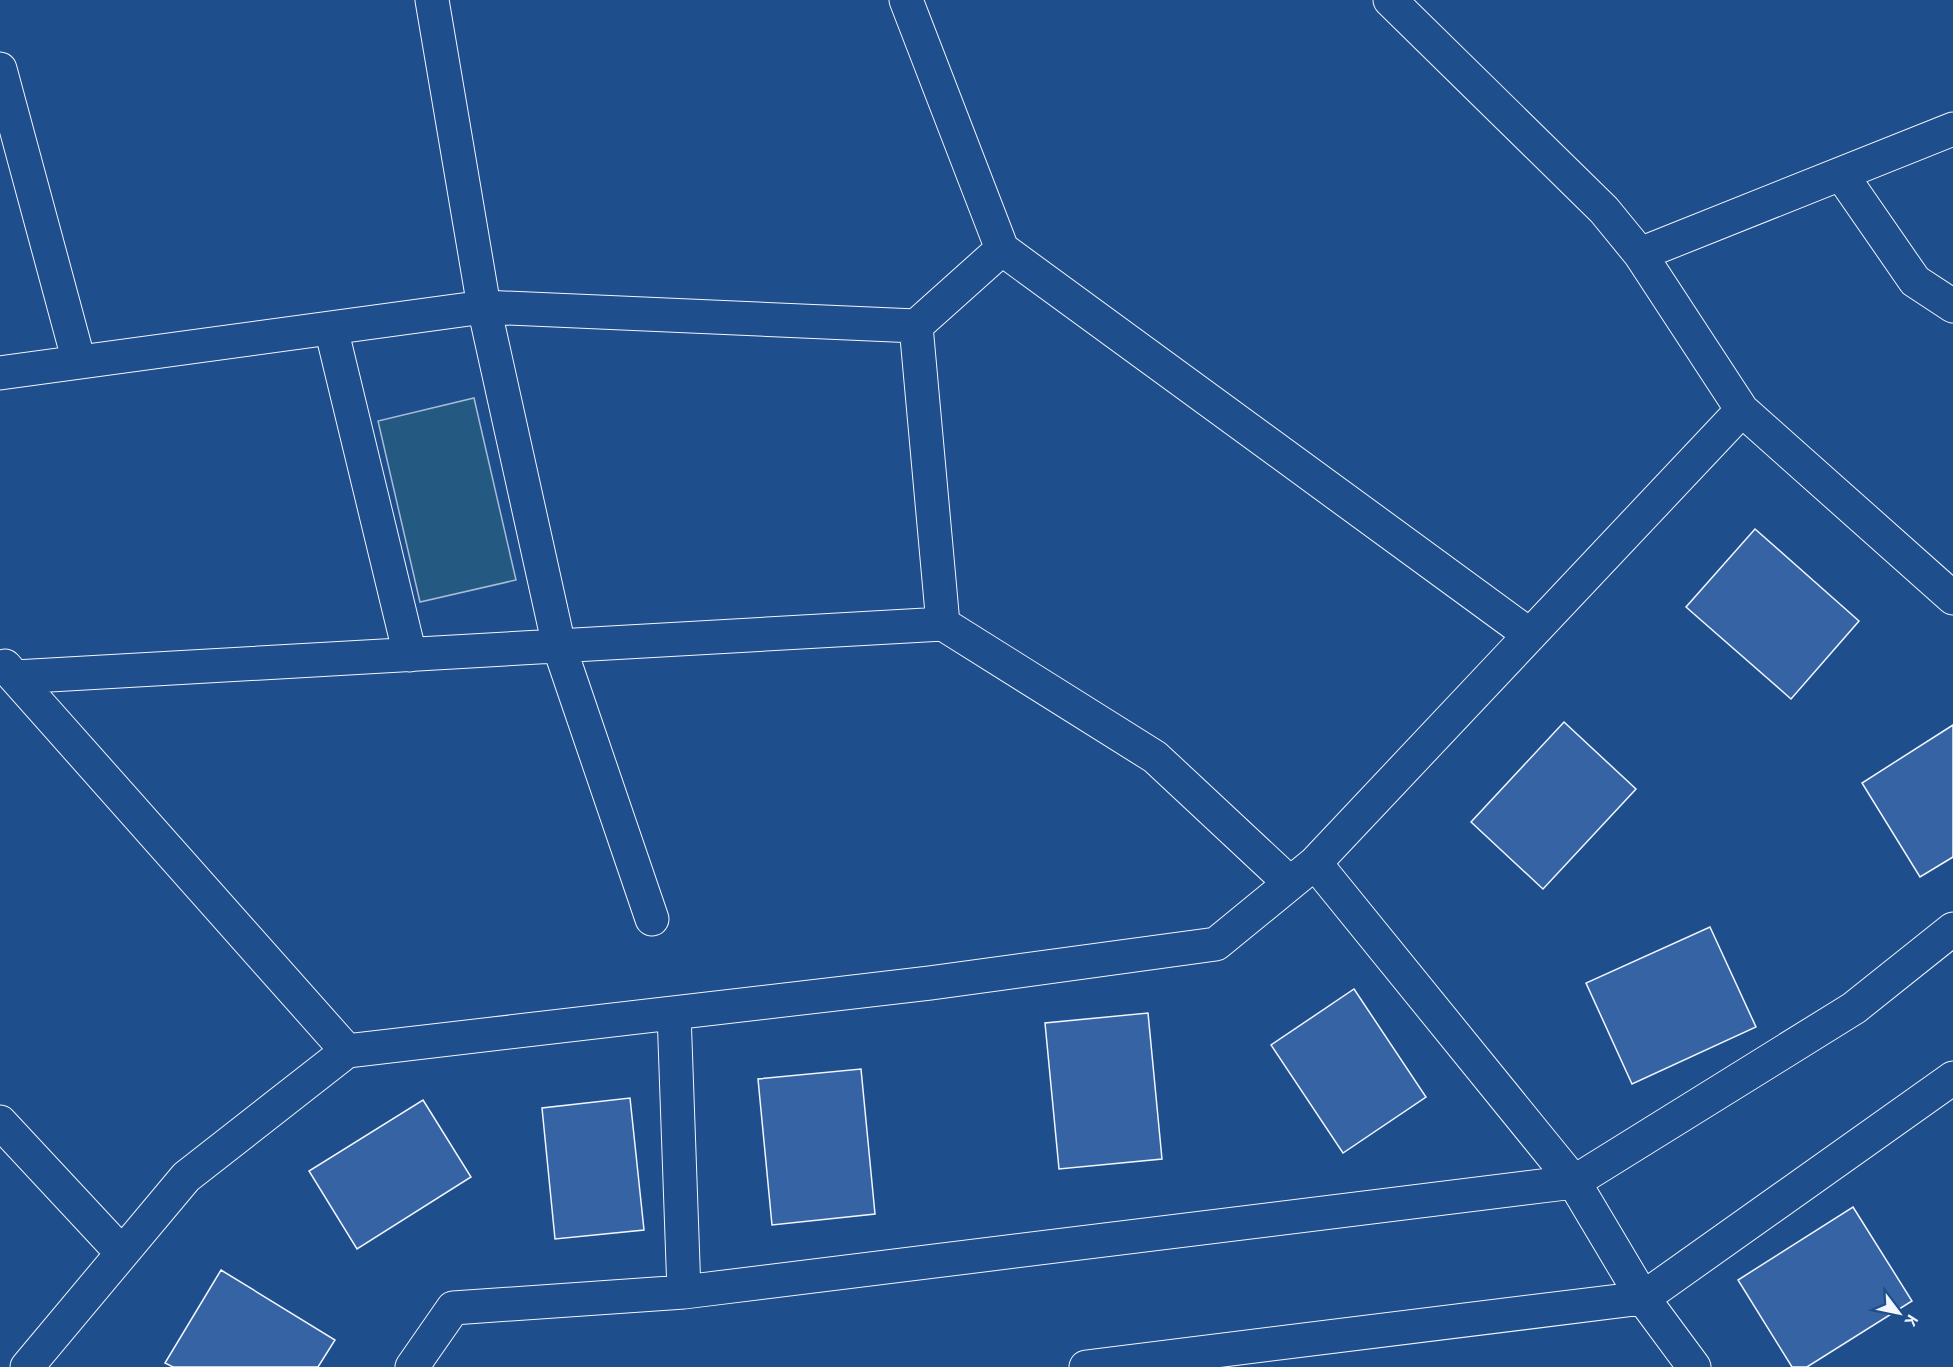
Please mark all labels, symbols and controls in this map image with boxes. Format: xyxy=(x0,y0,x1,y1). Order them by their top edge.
north arrow xyxy=(1869,1283,1929,1343)
text: K xyxy=(1901,1311,1923,1331)

